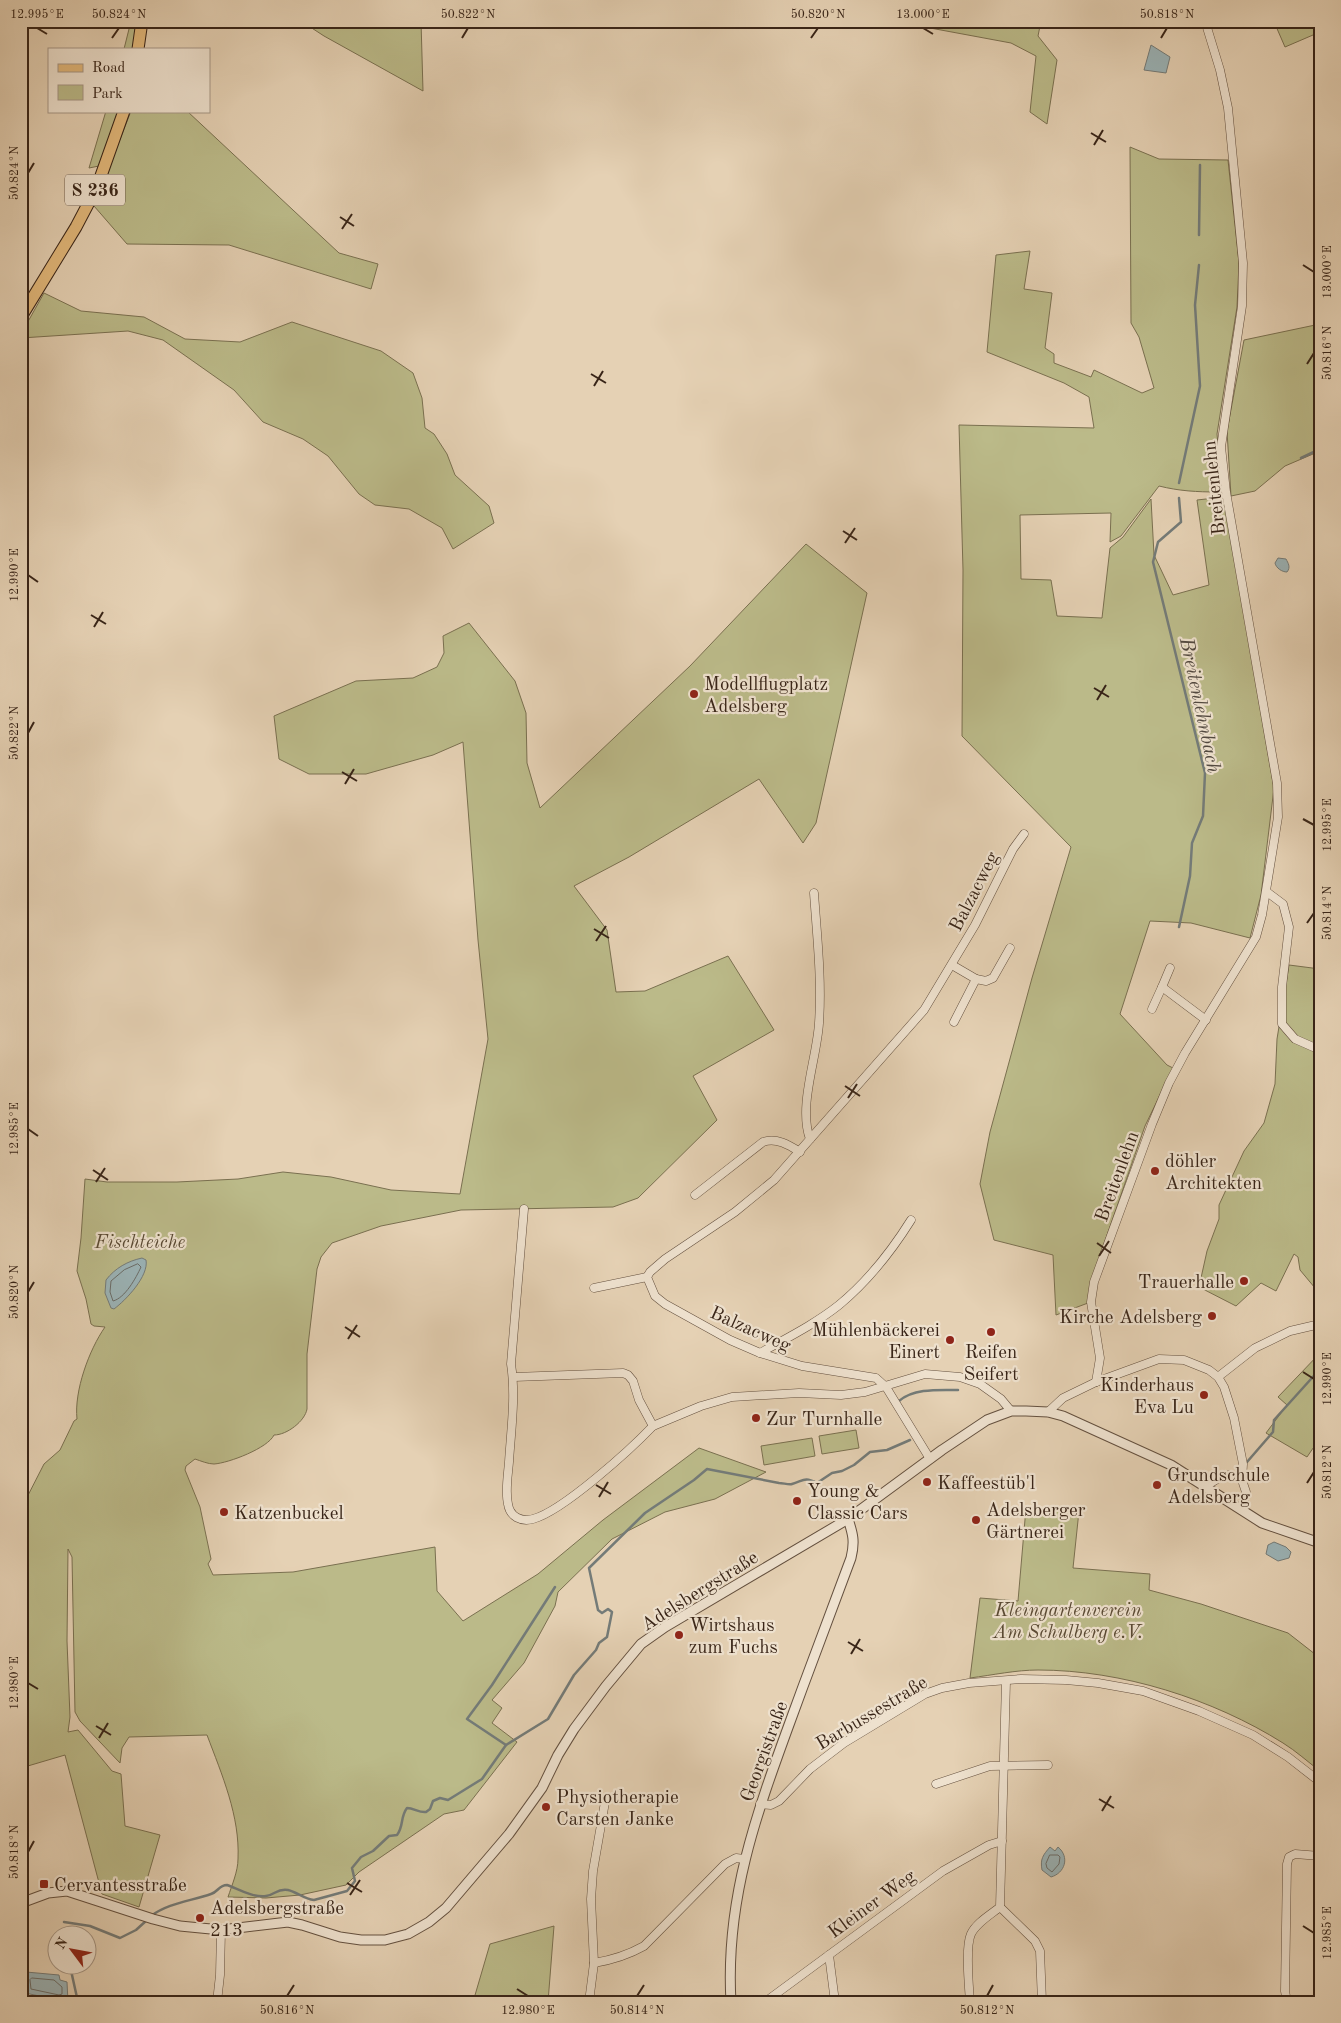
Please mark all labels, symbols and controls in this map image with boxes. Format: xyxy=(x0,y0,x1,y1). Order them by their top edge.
text: 12.995°E xyxy=(10,8,64,21)
text: 50.824°N xyxy=(92,8,146,21)
text: 50.822°N xyxy=(441,8,495,21)
text: 50.820°N xyxy=(791,8,845,21)
text: 50.818°N xyxy=(1140,8,1194,21)
text: 13.000°E xyxy=(896,9,950,21)
legend xyxy=(48,48,210,112)
text: Road xyxy=(92,61,126,76)
text: Park xyxy=(92,87,123,102)
text: 50.824°N xyxy=(8,146,21,200)
road number: S 236 xyxy=(65,174,125,206)
text: 13.000°E xyxy=(1322,245,1334,299)
text: 50.816°N xyxy=(1321,326,1334,380)
street label: Breitenlehn xyxy=(1201,440,1230,536)
text: 12.990°E xyxy=(9,548,21,602)
water label: Breitenlehnbach xyxy=(1175,635,1223,775)
place label: Modellflugplatz Adelsberg xyxy=(704,676,828,717)
marker: Modellflugplatz Adelsberg xyxy=(688,688,700,700)
text: 50.822°N xyxy=(8,706,21,760)
text: 12.995°E xyxy=(1321,798,1334,852)
street label: Balzacweg xyxy=(947,849,1004,935)
text: 50.814°N xyxy=(1321,886,1334,940)
text: 12.985°E xyxy=(8,1102,21,1156)
street label: Breitenlehn xyxy=(1093,1129,1144,1225)
place label: döhler Architekten xyxy=(1165,1153,1262,1194)
marker: döhler Architekten xyxy=(1149,1165,1161,1177)
park label: Fischteiche xyxy=(94,1234,186,1253)
text: 50.820°N xyxy=(8,1265,21,1319)
place label: Trauerhalle xyxy=(1138,1274,1234,1293)
marker: Trauerhalle xyxy=(1238,1275,1250,1287)
street label: Balzacweg xyxy=(707,1304,794,1357)
place label: Kirche Adelsberg xyxy=(1059,1309,1203,1328)
marker: Kirche Adelsberg xyxy=(1206,1310,1218,1322)
place label: Mühlenbäckerei Einert xyxy=(812,1322,940,1363)
marker: Reifen Seifert xyxy=(985,1326,997,1338)
marker: Mühlenbäckerei Einert xyxy=(944,1334,956,1346)
place label: Reifen Seifert xyxy=(963,1344,1019,1385)
text: 12.990°E xyxy=(1322,1352,1334,1406)
place label: Kinderhaus Eva Lu xyxy=(1100,1377,1194,1418)
marker: Kinderhaus Eva Lu xyxy=(1198,1389,1210,1401)
place label: Zur Turnhalle xyxy=(766,1411,882,1430)
marker: Zur Turnhalle xyxy=(750,1412,762,1424)
text: 50.812°N xyxy=(1321,1445,1334,1499)
place label: Grundschule Adelsberg xyxy=(1167,1467,1270,1508)
place label: Kaffeestüb'l xyxy=(937,1475,1035,1494)
marker: Kaffeestüb'l xyxy=(921,1476,933,1488)
marker: Grundschule Adelsberg xyxy=(1151,1479,1163,1491)
place label: Young & Classic Cars xyxy=(807,1483,908,1524)
marker: Young & Classic Cars xyxy=(791,1495,803,1507)
place label: Adelsberger Gärtnerei xyxy=(986,1502,1086,1543)
place label: Katzenbuckel xyxy=(234,1505,344,1524)
marker: Katzenbuckel xyxy=(218,1506,230,1518)
marker: Adelsberger Gärtnerei xyxy=(970,1514,982,1526)
street label: Adelsbergstraße xyxy=(639,1549,762,1636)
park label: Kleingartenverein Am Schulberg e.V. xyxy=(992,1602,1143,1643)
place label: Wirtshaus zum Fuchs xyxy=(689,1617,778,1658)
marker: Wirtshaus zum Fuchs xyxy=(673,1629,685,1641)
text: 12.980°E xyxy=(9,1656,21,1710)
street label: Barbussestraße xyxy=(813,1674,931,1755)
street label: Georgistraße xyxy=(738,1699,792,1805)
place label: Physiotherapie Carsten Janke xyxy=(556,1789,679,1830)
marker: Physiotherapie Carsten Janke xyxy=(540,1801,552,1813)
text: 50.818°N xyxy=(8,1825,21,1879)
street label: Kleiner Weg xyxy=(825,1867,920,1943)
place label: Cervantesstraße xyxy=(54,1877,187,1896)
marker: Cervantesstraße xyxy=(38,1878,50,1890)
place label: Adelsbergstraße 213 xyxy=(210,1900,344,1941)
text: 12.985°E xyxy=(1321,1906,1334,1960)
marker: Adelsbergstraße 213 xyxy=(194,1912,206,1924)
north arrow xyxy=(48,1926,98,1976)
text: N xyxy=(53,1935,71,1952)
text: 50.816°N xyxy=(260,2004,314,2017)
text: 50.814°N xyxy=(610,2004,664,2017)
text: 50.812°N xyxy=(960,2004,1014,2017)
text: 12.980°E xyxy=(501,2005,555,2017)

